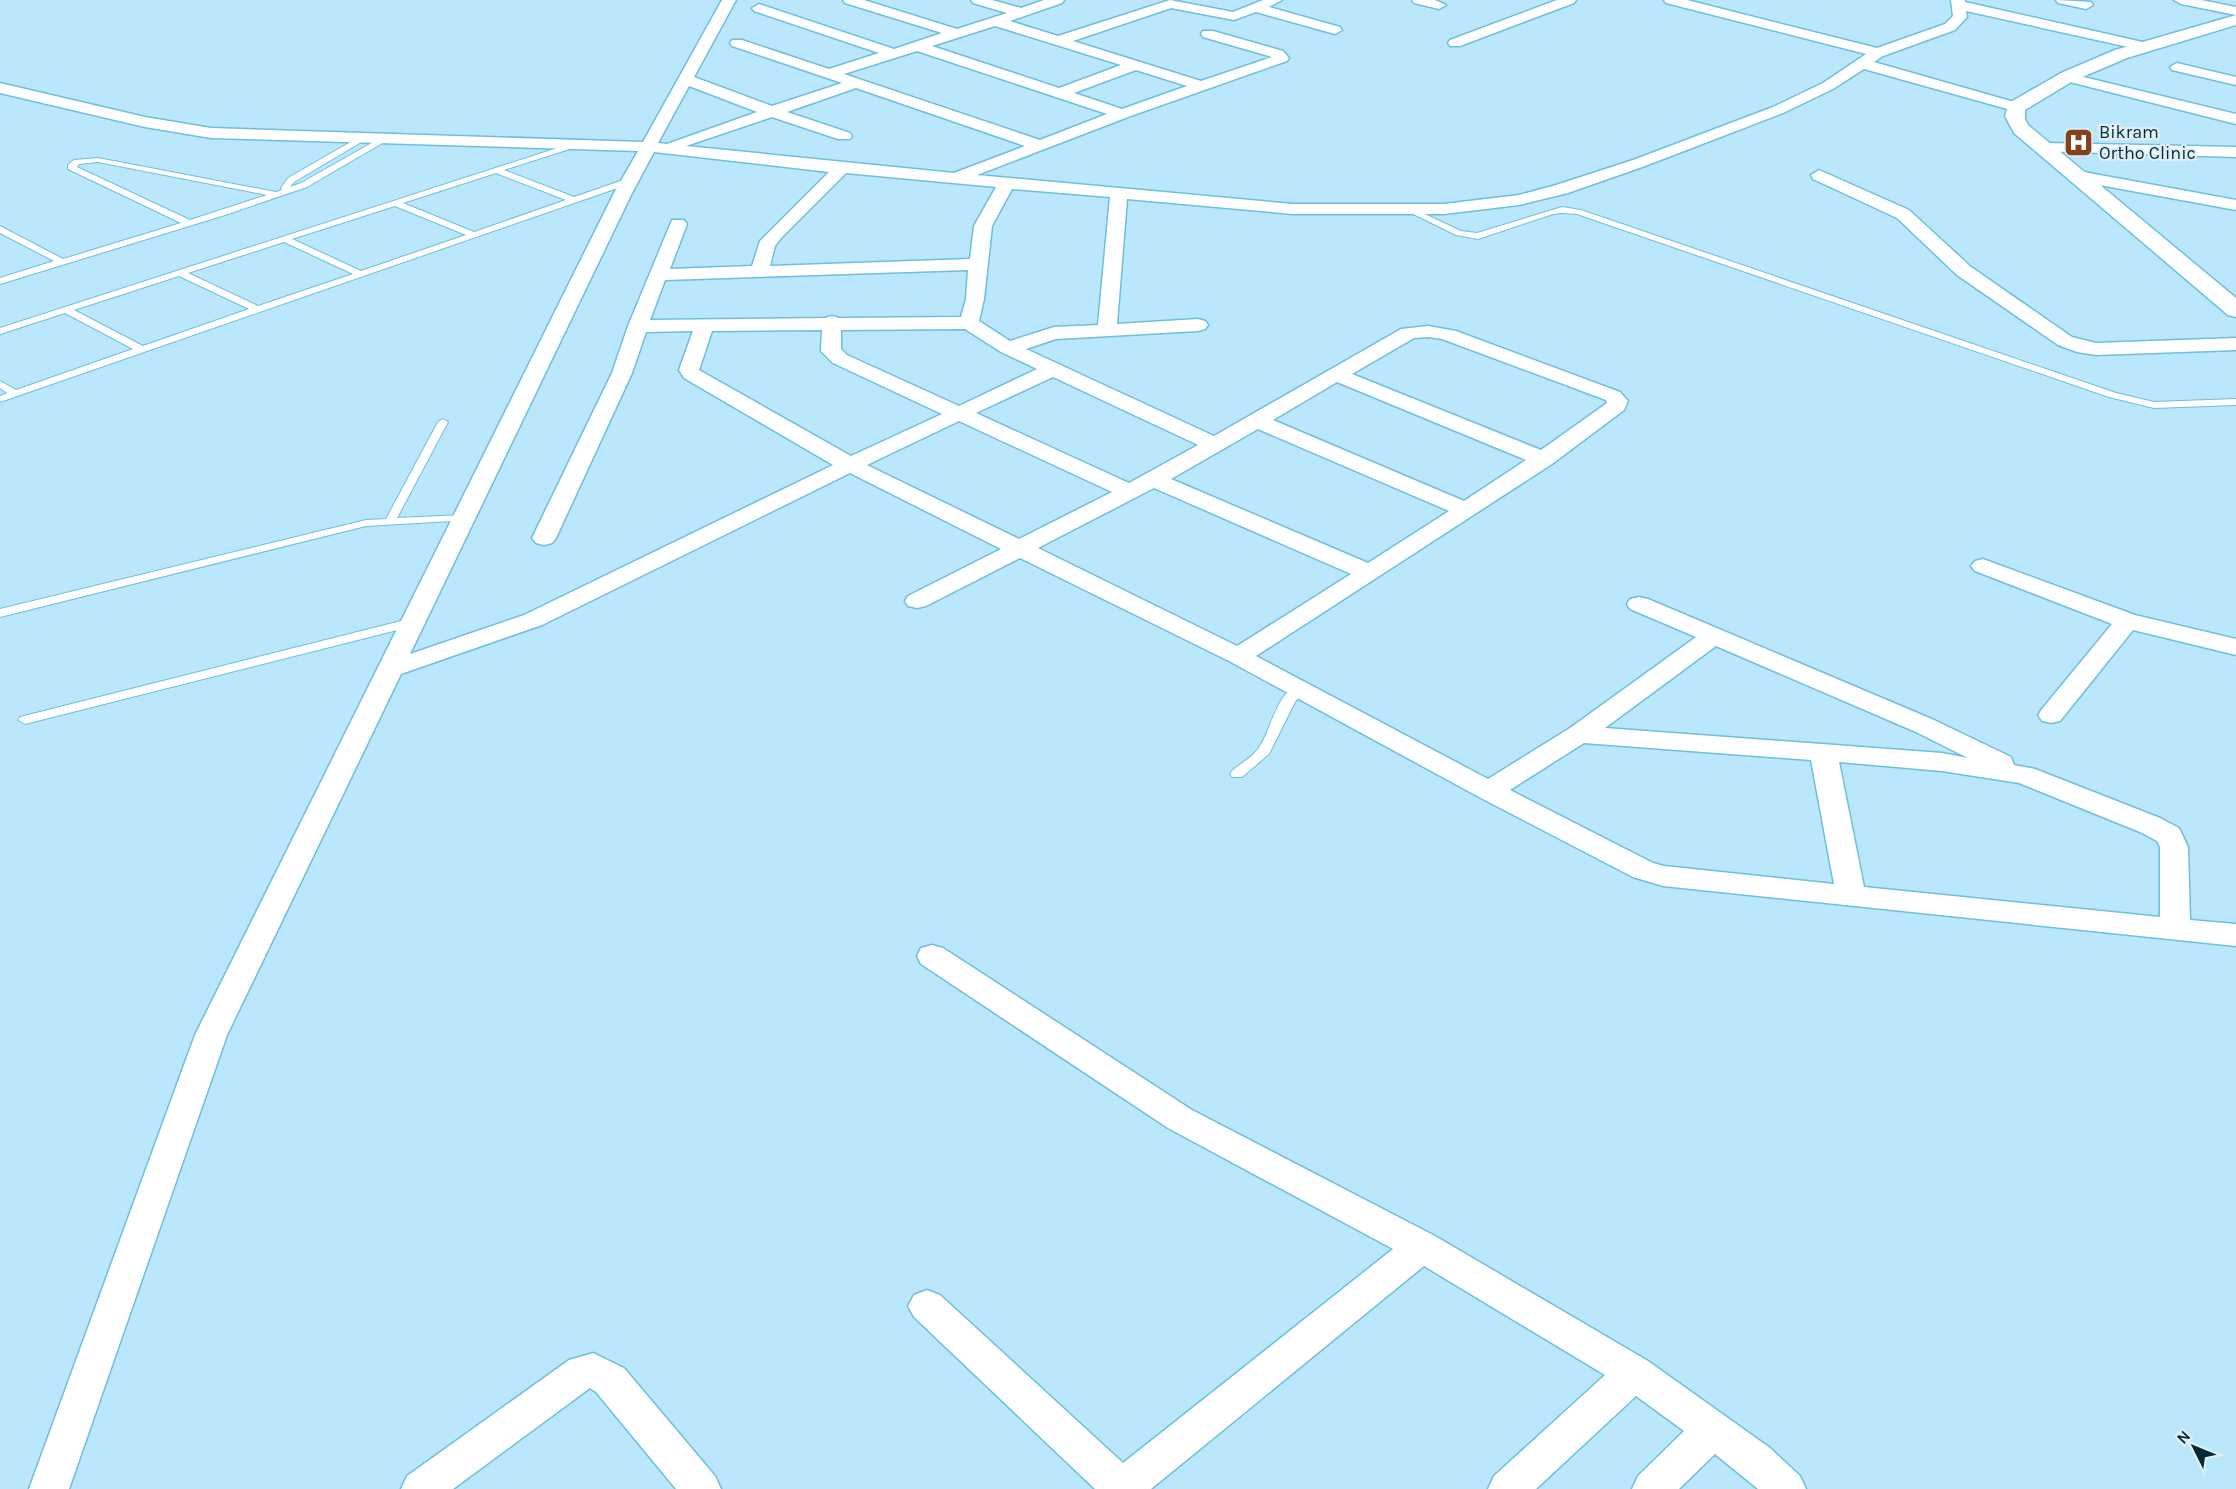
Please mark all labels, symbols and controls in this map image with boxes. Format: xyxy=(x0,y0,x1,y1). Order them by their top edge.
place label: Bikram Ortho Clinic xyxy=(2099,121,2196,164)
hospital icon: Bikram Ortho Clinic xyxy=(2062,126,2094,158)
north arrow xyxy=(2164,1417,2224,1477)
text: N xyxy=(2173,1426,2194,1448)

